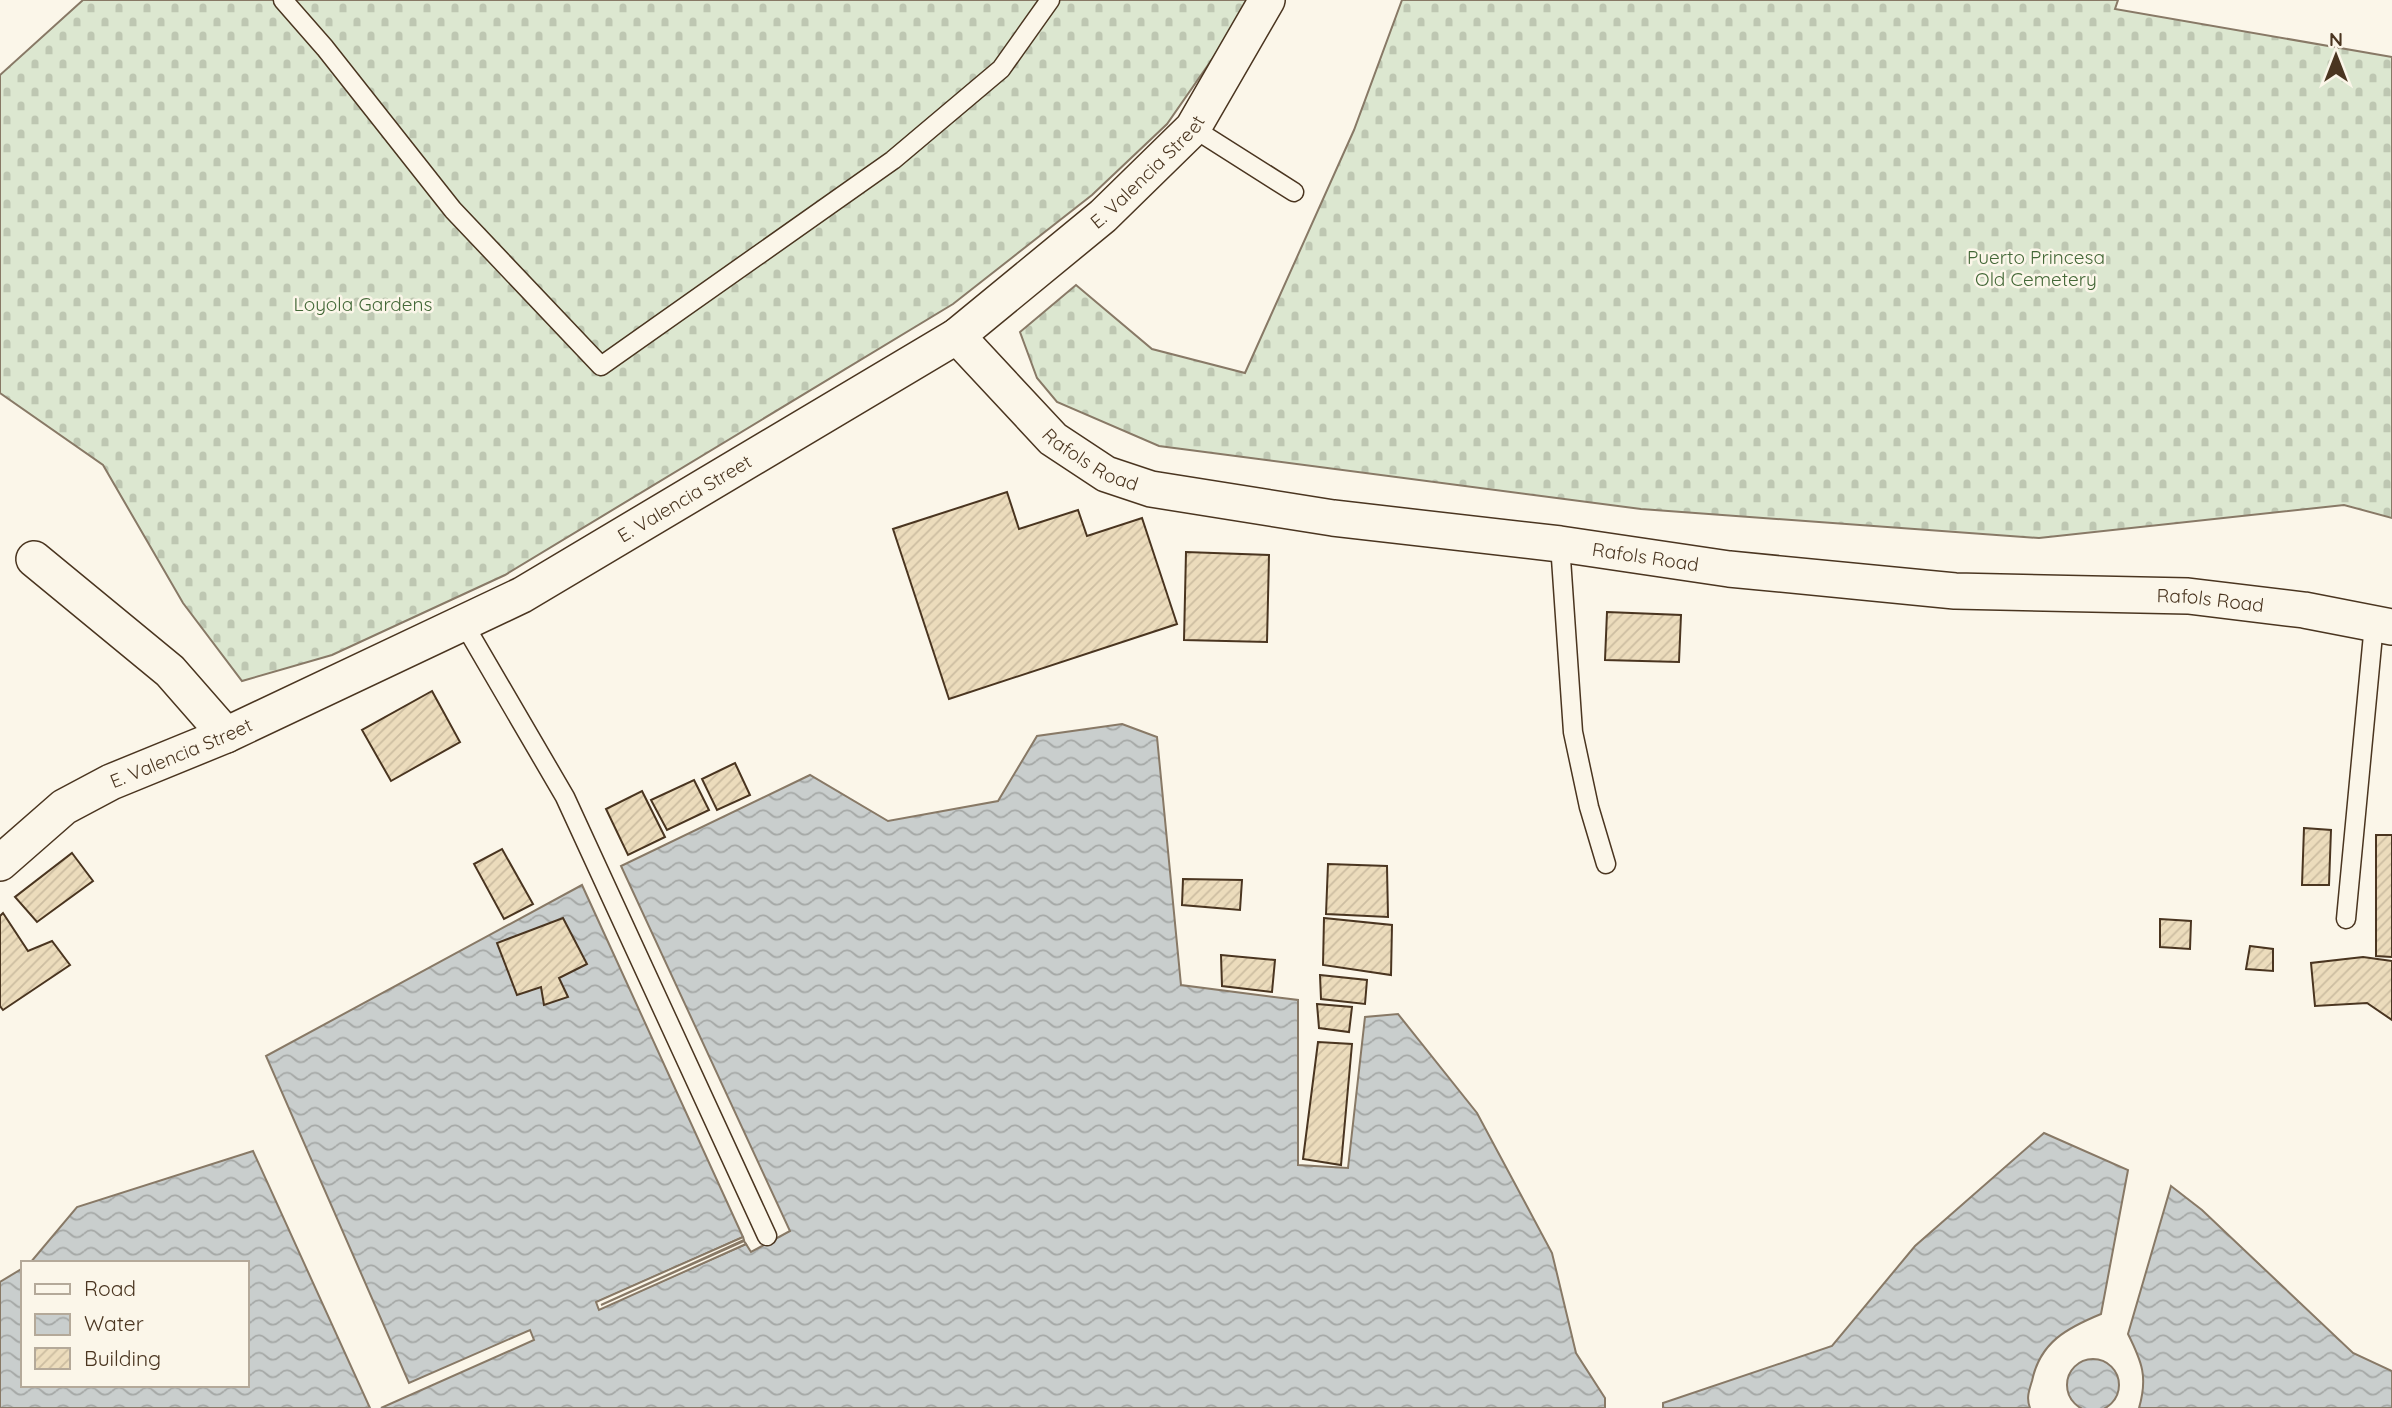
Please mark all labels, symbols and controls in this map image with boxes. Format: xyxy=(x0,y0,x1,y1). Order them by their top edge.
north arrow xyxy=(2301,21,2371,91)
text: N xyxy=(2329,27,2343,51)
street label: E. Valencia Street xyxy=(1085,111,1210,234)
park label: Puerto Princesa Old Cemetery xyxy=(1967,245,2105,291)
park label: Loyola Gardens xyxy=(294,292,433,316)
street label: Rafols Road xyxy=(1037,423,1142,496)
street label: E. Valencia Street xyxy=(613,449,756,547)
street label: Rafols Road xyxy=(1591,537,1701,576)
street label: Rafols Road xyxy=(2156,583,2265,617)
street label: E. Valencia Street xyxy=(106,712,256,793)
legend xyxy=(21,1261,248,1387)
text: Road xyxy=(84,1275,136,1301)
text: Water xyxy=(84,1310,144,1336)
text: Building xyxy=(84,1345,161,1371)

